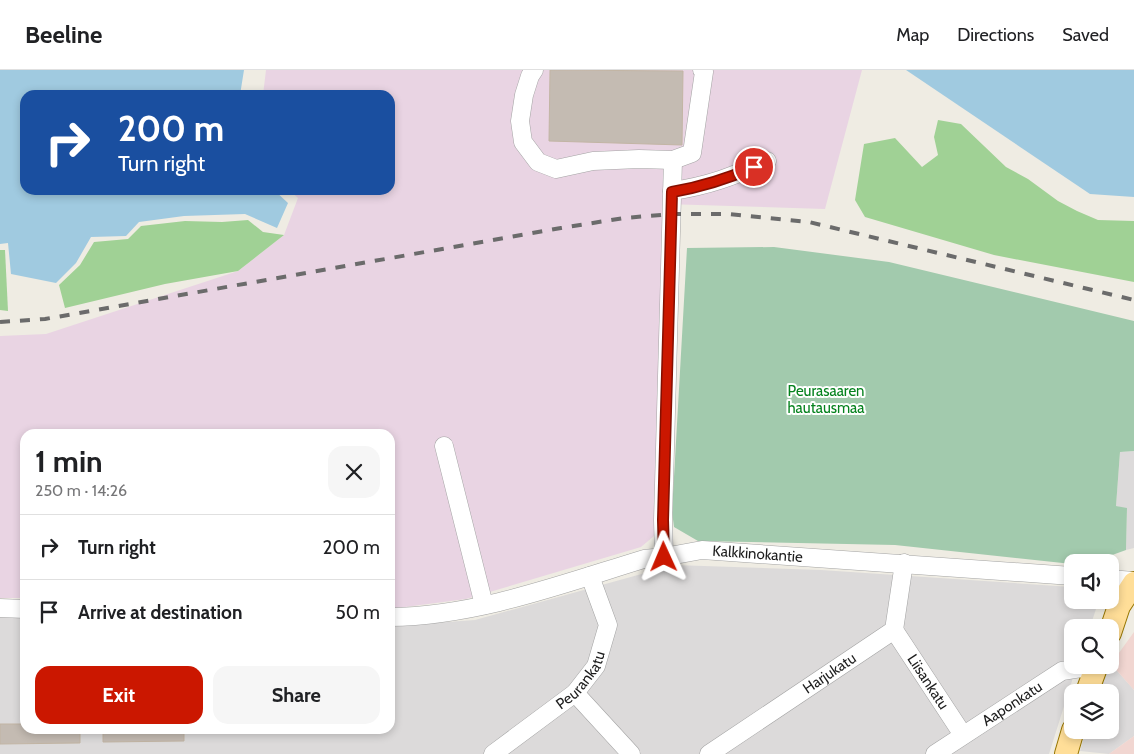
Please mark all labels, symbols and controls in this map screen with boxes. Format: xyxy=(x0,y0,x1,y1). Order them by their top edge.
text: Beeline xyxy=(25,20,102,49)
text: Map xyxy=(896,24,929,46)
text: Directions xyxy=(957,24,1034,46)
text: Saved xyxy=(1062,24,1109,46)
text: 200 m xyxy=(118,107,224,150)
icon: right xyxy=(35,110,100,175)
pin xyxy=(733,146,775,188)
text: Turn right xyxy=(118,150,205,177)
icon: arrive xyxy=(740,153,768,181)
park label: Peurasaaren hautausmaa xyxy=(787,382,865,417)
text: 1 min xyxy=(35,443,103,480)
button: close xyxy=(328,446,380,498)
text: 250 m · 14:26 xyxy=(35,481,127,500)
position arrow xyxy=(637,530,689,582)
icon: right xyxy=(35,533,63,561)
text: Turn right xyxy=(78,536,156,559)
text: 200 m xyxy=(323,536,380,559)
street label: Kalkkinokantie xyxy=(712,542,804,566)
map controls xyxy=(1064,554,1119,739)
button: sound xyxy=(1064,554,1119,609)
icon: arrive xyxy=(35,598,63,626)
text: Arrive at destination xyxy=(78,601,242,624)
text: 50 m xyxy=(336,601,380,624)
button: search xyxy=(1064,619,1119,674)
street label: Peurankatu xyxy=(552,649,609,713)
street label: Harjukatu xyxy=(799,649,859,697)
street label: Liisankatu xyxy=(903,651,953,713)
button: Exit xyxy=(35,666,203,724)
button: Share xyxy=(213,666,380,724)
street label: Aaponkatu xyxy=(979,678,1045,730)
button: layers xyxy=(1064,684,1119,739)

